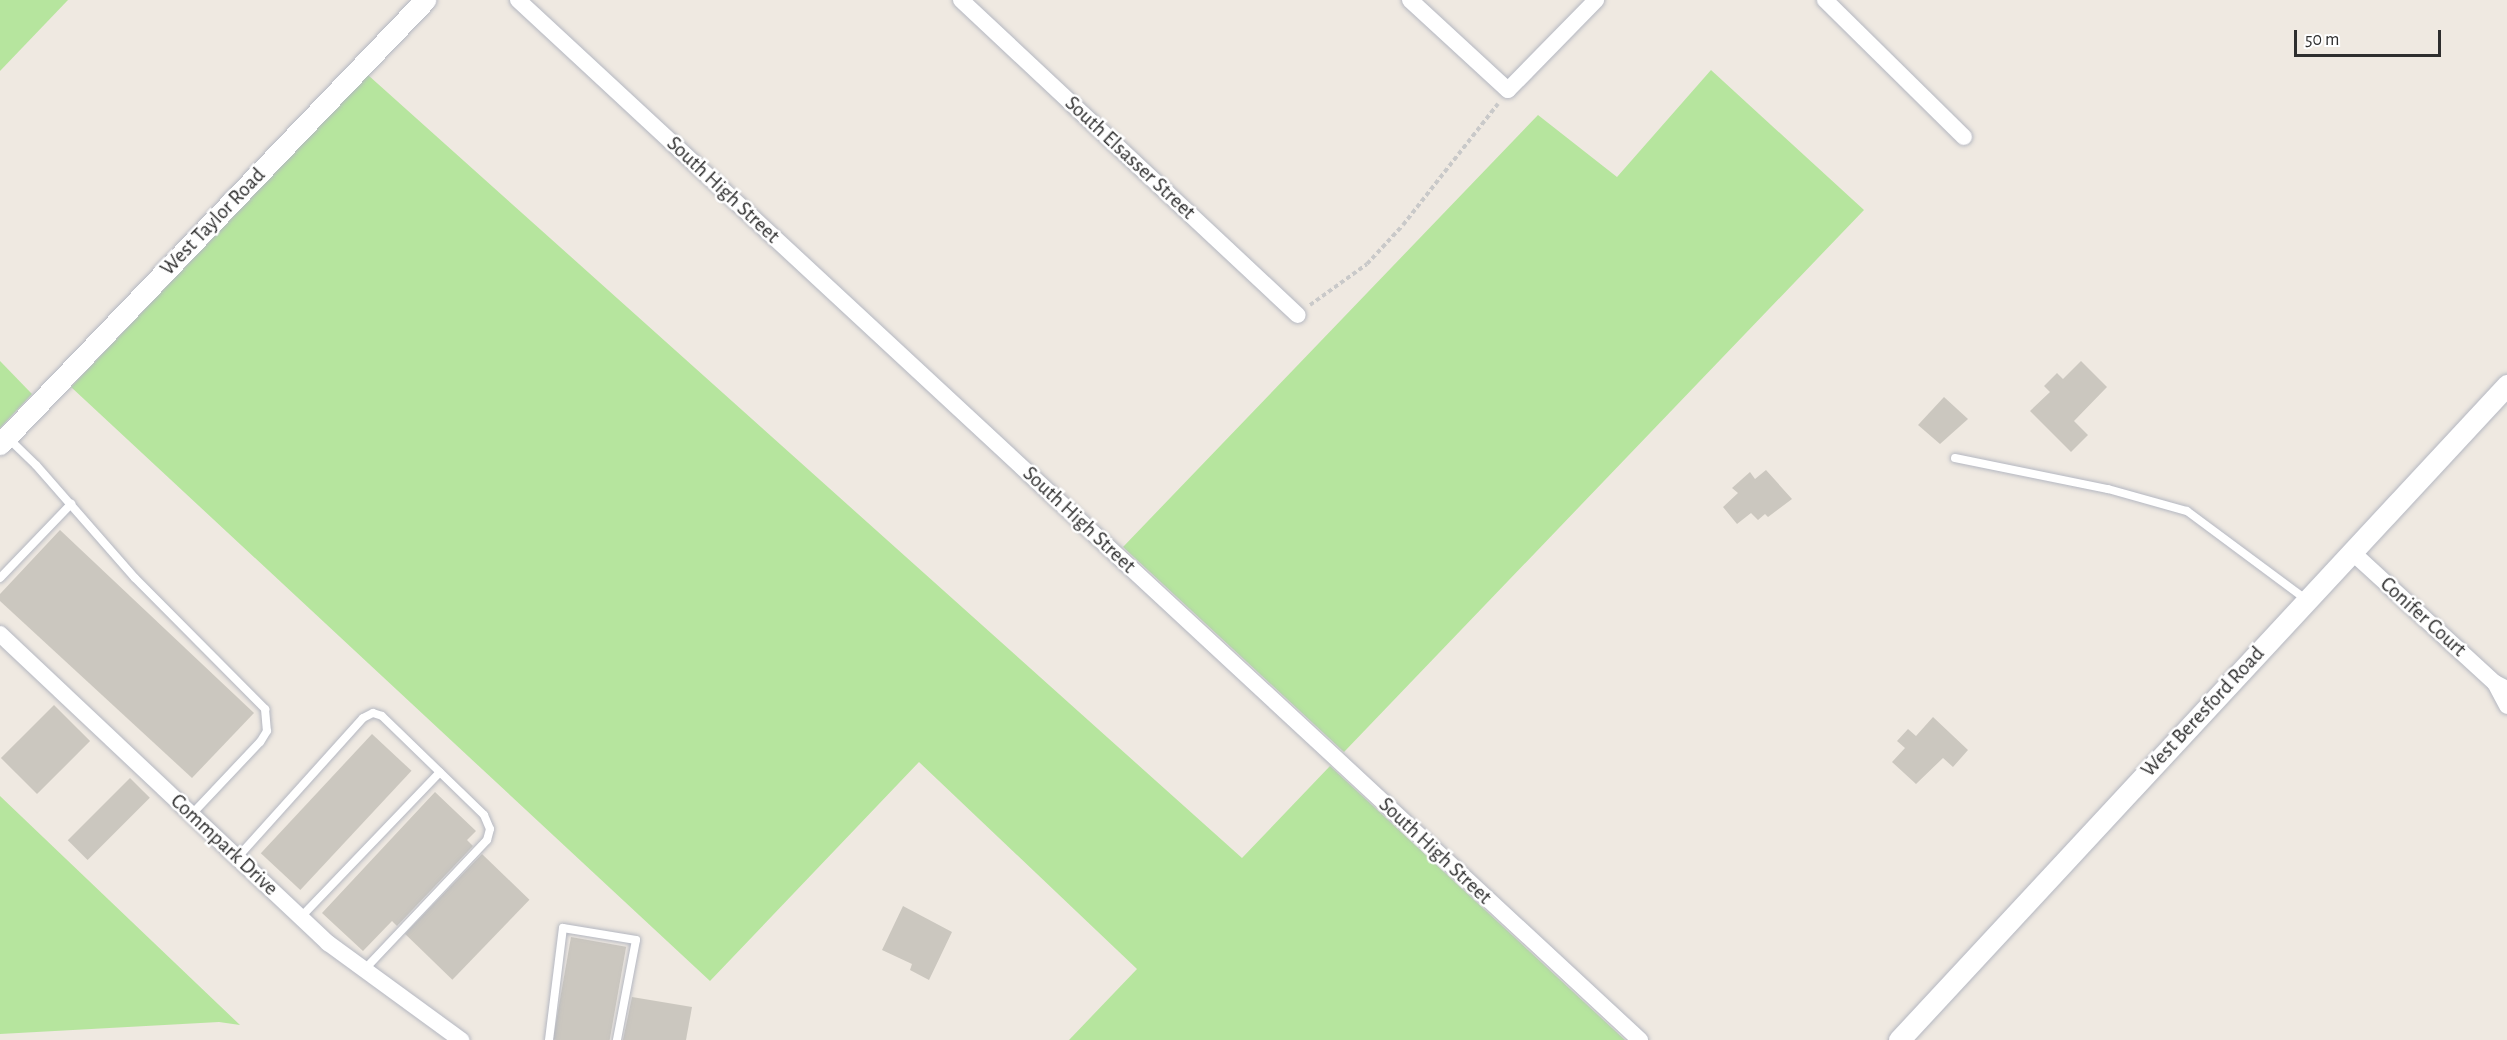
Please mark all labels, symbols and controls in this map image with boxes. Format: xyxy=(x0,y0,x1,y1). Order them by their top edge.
scale bar xyxy=(2297,18,2444,56)
text: 50 m xyxy=(2305,31,2339,49)
street label: South Elsasser Street xyxy=(1060,91,1200,225)
street label: South High Street xyxy=(661,131,785,249)
street label: West Taylor Road xyxy=(155,163,271,281)
street label: South High Street xyxy=(1017,461,1141,579)
street label: Conifer Court xyxy=(2375,572,2471,662)
street label: West Beresford Road xyxy=(2136,641,2270,783)
street label: Commpark Drive xyxy=(165,789,283,901)
street label: South High Street xyxy=(1373,792,1497,910)

